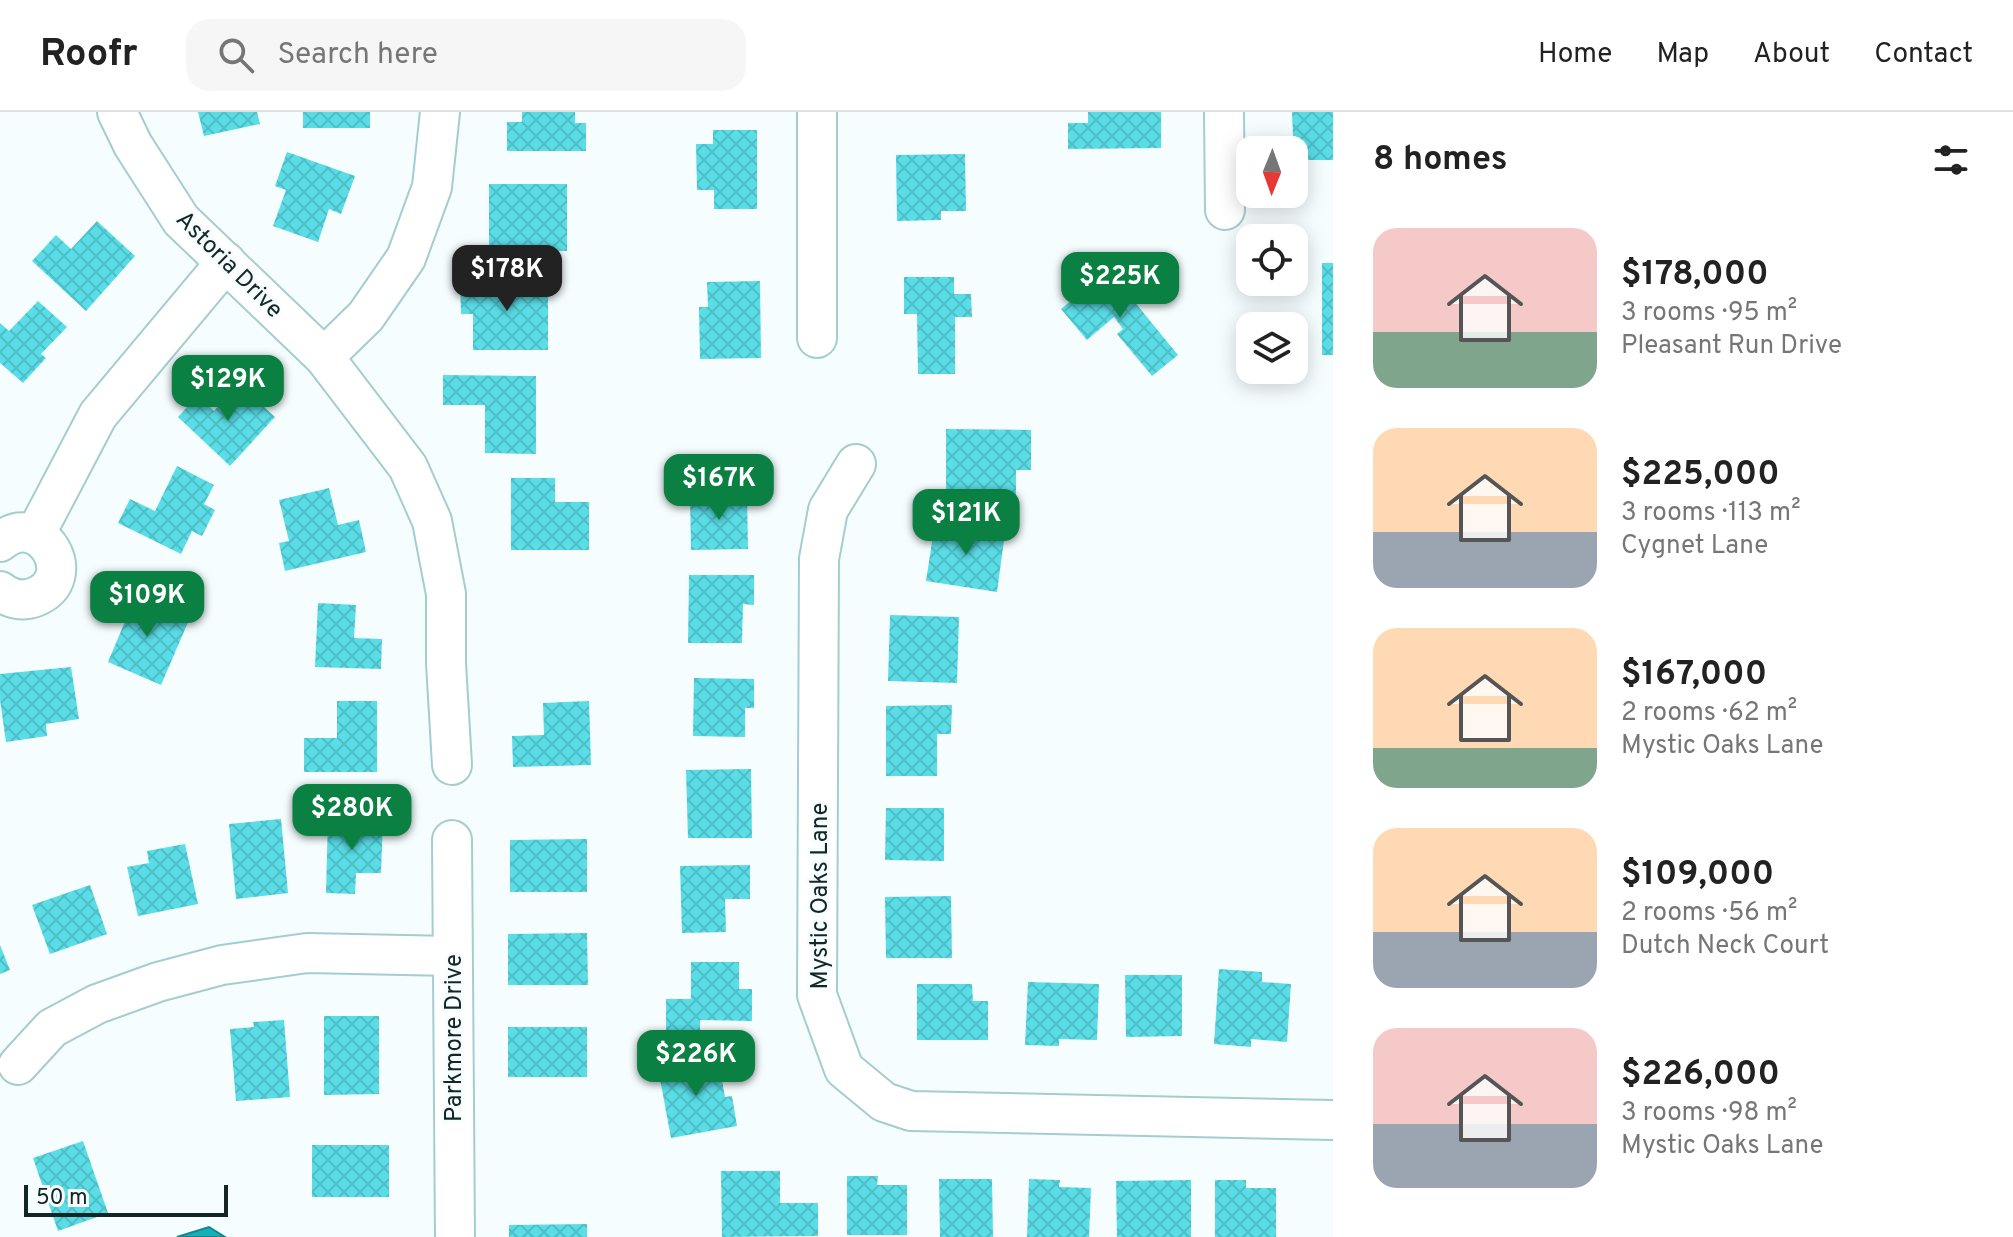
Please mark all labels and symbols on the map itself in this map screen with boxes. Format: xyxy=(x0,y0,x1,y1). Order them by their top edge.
north arrow xyxy=(1236,136,1308,208)
street label: Astoria Drive xyxy=(169,205,289,325)
pin: $178K xyxy=(451,245,563,313)
pin: $225K xyxy=(1064,252,1176,320)
pin: $129K xyxy=(172,355,284,423)
pin: $167K xyxy=(663,454,775,522)
pin: $121K xyxy=(910,489,1022,557)
pin: $109K xyxy=(91,571,203,639)
pin: $280K xyxy=(296,784,408,852)
street label: Mystic Oaks Lane xyxy=(806,803,836,989)
street label: Parkmore Drive xyxy=(440,954,470,1122)
pin: $226K xyxy=(640,1030,752,1098)
scale bar xyxy=(24,1181,228,1217)

